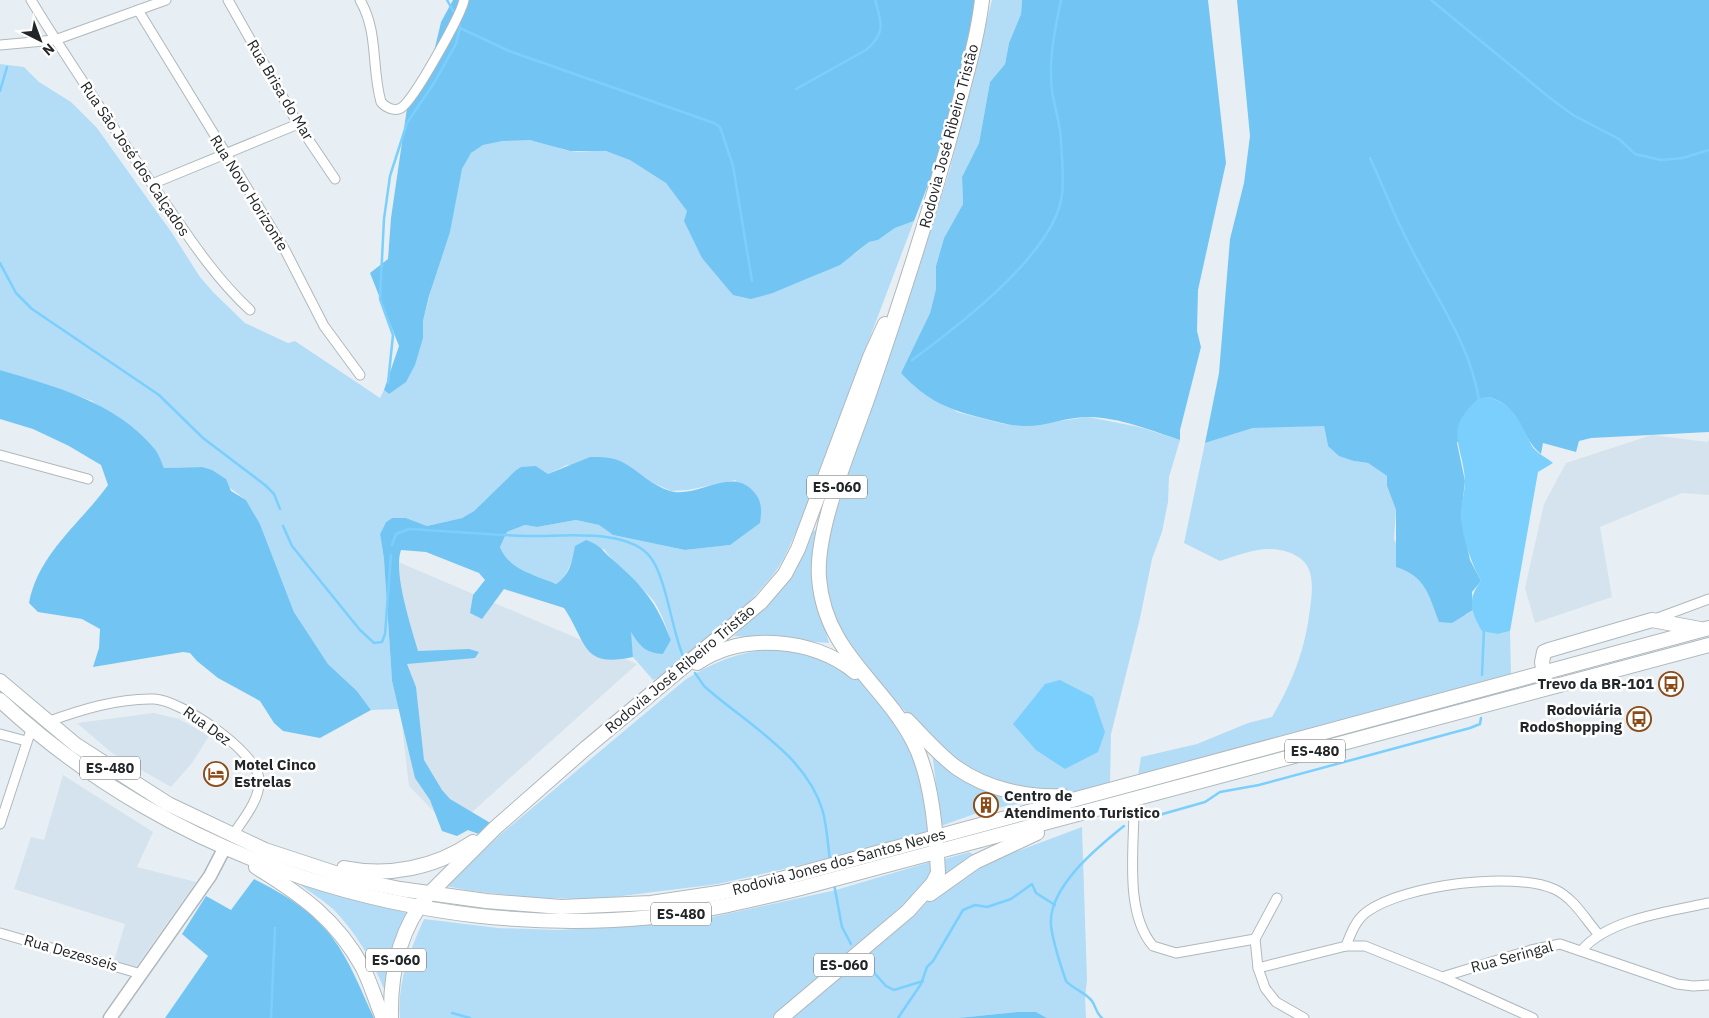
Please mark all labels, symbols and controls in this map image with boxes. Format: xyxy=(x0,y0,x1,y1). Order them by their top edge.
north arrow xyxy=(15,15,65,65)
street label: Rua Brisa do Mar xyxy=(243,36,318,144)
text: N xyxy=(39,40,58,60)
street label: Rodovia José Ribeiro Tristão xyxy=(915,42,982,230)
street label: Rua São José dos Calçados xyxy=(76,78,194,240)
street label: Rua Novo Horizonte xyxy=(206,131,293,254)
road number: ES-060 xyxy=(807,476,867,498)
street label: Rodovia José Ribeiro Tristão xyxy=(601,600,759,737)
bus stop icon: Trevo da BR-101 xyxy=(1658,671,1684,697)
place label: Trevo da BR-101 xyxy=(1538,674,1654,693)
place label: Rodoviária RodoShopping xyxy=(1520,700,1623,736)
street label: Rua Dez xyxy=(180,702,235,749)
bus stop icon: Rodoviária RodoShopping xyxy=(1626,706,1652,732)
road number: ES-480 xyxy=(1285,739,1345,762)
place label: Motel Cinco Estrelas xyxy=(234,755,316,791)
road number: ES-480 xyxy=(80,756,140,780)
hotel icon: Motel Cinco Estrelas xyxy=(203,761,229,787)
place label: Centro de Atendimento Turistico xyxy=(1004,786,1160,822)
building icon: Centro de Atendimento Turistico xyxy=(973,792,999,818)
street label: Rodovia Jones dos Santos Neves xyxy=(730,824,948,899)
road number: ES-480 xyxy=(651,902,711,926)
street label: Rua Dezesseis xyxy=(22,930,120,975)
street label: Rua Seringal xyxy=(1469,936,1555,977)
road number: ES-060 xyxy=(366,948,426,972)
road number: ES-060 xyxy=(814,954,874,976)

